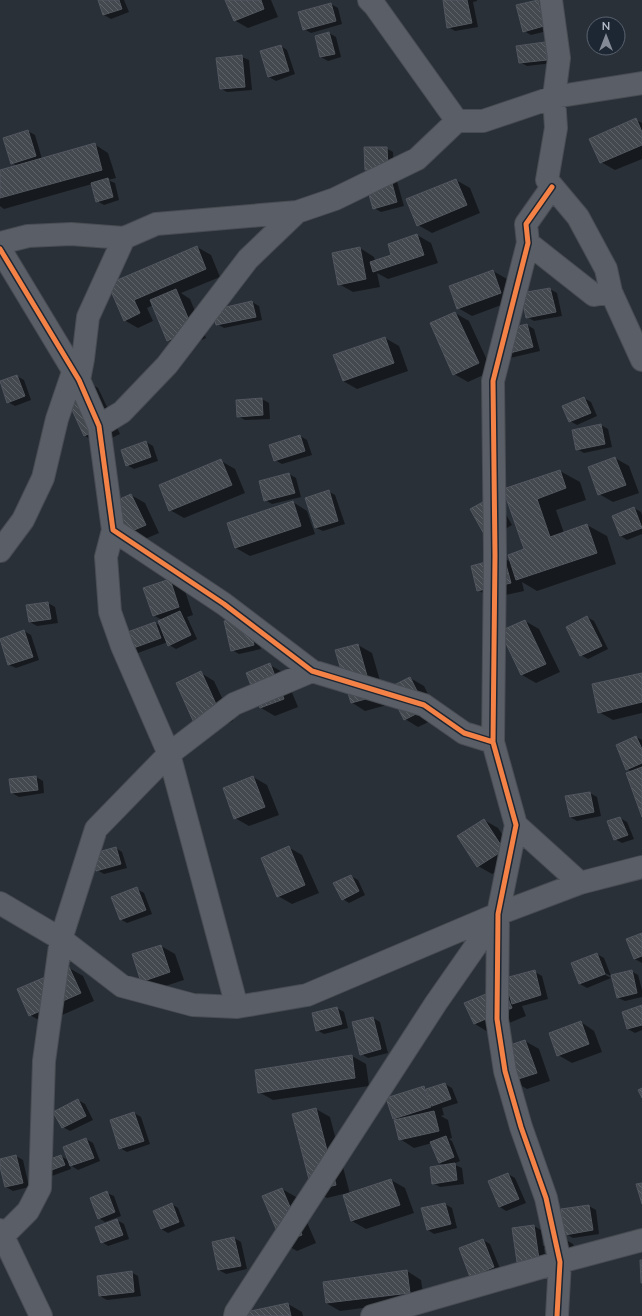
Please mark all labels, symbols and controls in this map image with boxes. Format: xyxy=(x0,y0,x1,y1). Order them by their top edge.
north arrow xyxy=(586,16,626,56)
text: N xyxy=(602,19,610,32)

